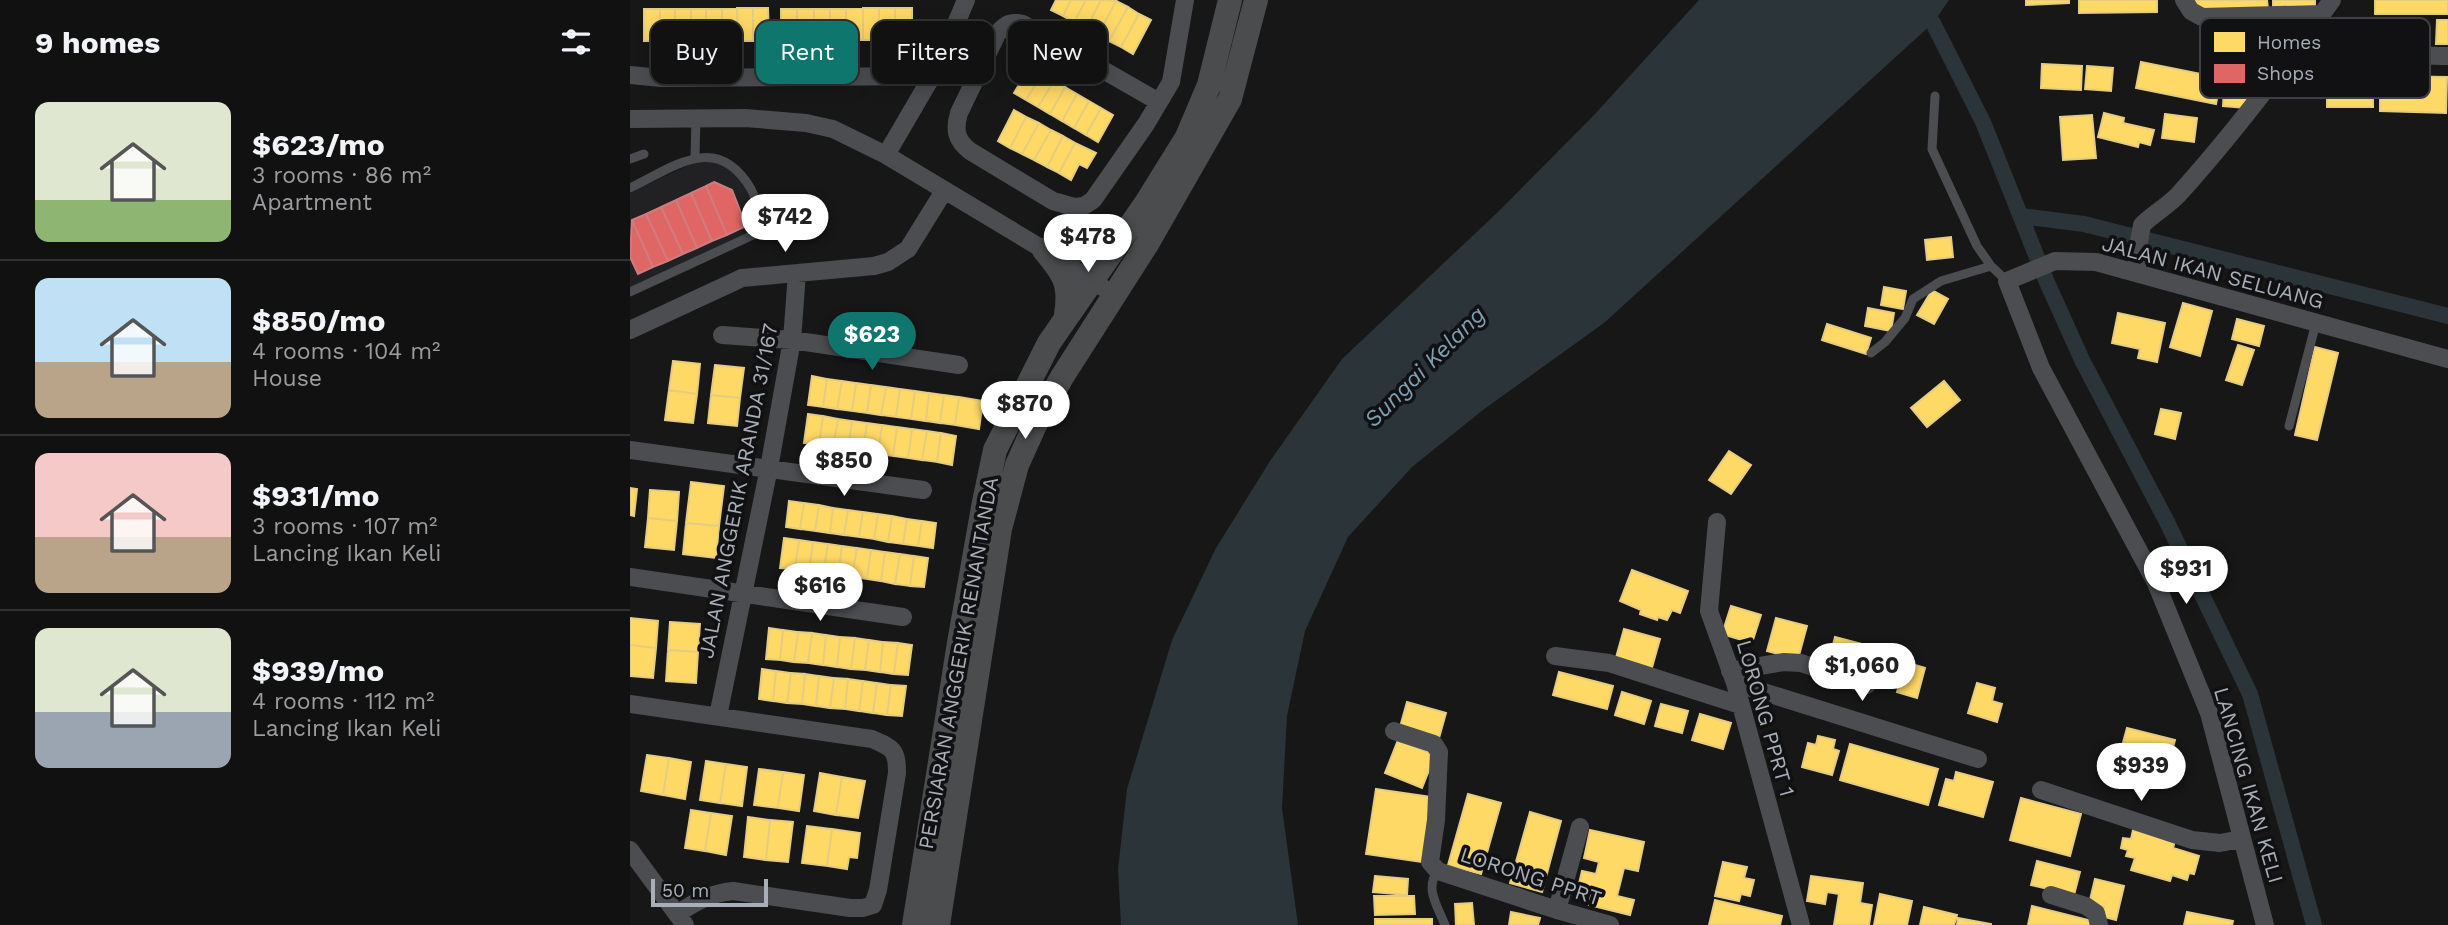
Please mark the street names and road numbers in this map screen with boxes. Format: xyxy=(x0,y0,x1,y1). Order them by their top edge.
street label: JALAN IKAN SELUANG xyxy=(2099,230,2327,314)
street label: JALAN ANGGERIK ARANDA 31/167 xyxy=(693,321,783,661)
street label: PERSIARAN ANGGERIK RENANTANDA xyxy=(913,475,1003,851)
street label: LORONG PPRT 1 xyxy=(1732,637,1800,799)
street label: LANCING IKAN KELI xyxy=(2209,684,2289,886)
street label: LORONG PPRT xyxy=(1457,841,1605,911)

